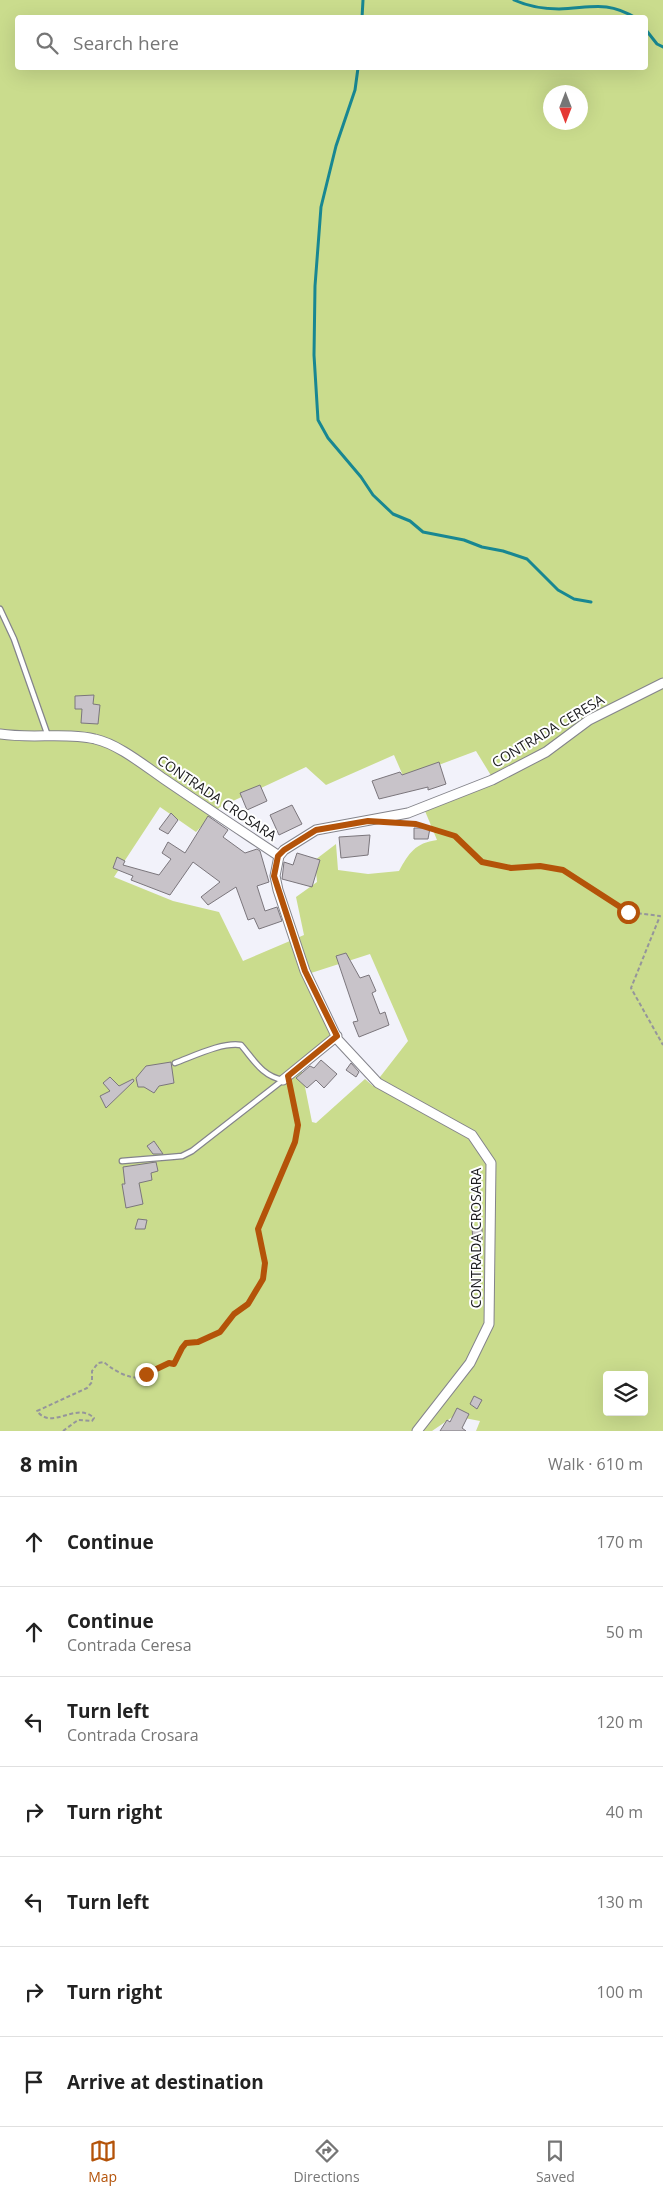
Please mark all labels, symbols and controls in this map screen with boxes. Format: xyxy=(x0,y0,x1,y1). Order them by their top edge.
search box xyxy=(15,15,648,70)
icon: search xyxy=(33,29,61,57)
text: Search here xyxy=(73,30,179,56)
north arrow xyxy=(543,85,588,130)
street label: CONTRADA CERESA xyxy=(488,689,607,772)
street label: CONTRADA CROSARA xyxy=(154,750,281,845)
route start xyxy=(617,901,640,924)
street label: CONTRADA CROSARA xyxy=(466,1168,485,1308)
route end xyxy=(135,1363,158,1386)
map controls xyxy=(603,1371,648,1416)
button: layers xyxy=(603,1371,648,1416)
text: 8 min xyxy=(20,1450,78,1478)
text: Walk · 610 m xyxy=(548,1453,643,1475)
icon: ahead xyxy=(20,1528,48,1556)
text: Continue xyxy=(67,1529,154,1555)
text: 170 m xyxy=(597,1531,643,1553)
text: Continue xyxy=(67,1608,154,1634)
icon: ahead xyxy=(20,1618,48,1646)
text: 50 m xyxy=(606,1621,643,1643)
text: Contrada Ceresa xyxy=(67,1634,192,1656)
text: Turn left xyxy=(67,1698,149,1724)
icon: left xyxy=(20,1708,48,1736)
text: 120 m xyxy=(597,1711,643,1733)
text: Contrada Crosara xyxy=(67,1724,199,1746)
icon: right xyxy=(20,1798,48,1826)
text: Turn right xyxy=(67,1799,162,1825)
text: 40 m xyxy=(606,1801,643,1823)
icon: left xyxy=(20,1888,48,1916)
text: Turn left xyxy=(67,1889,149,1915)
text: 130 m xyxy=(597,1891,643,1913)
icon: right xyxy=(20,1978,48,2006)
text: Turn right xyxy=(67,1979,162,2005)
text: 100 m xyxy=(597,1981,643,2003)
icon: arrive xyxy=(20,2068,48,2096)
text: Arrive at destination xyxy=(67,2069,264,2095)
tab: Map xyxy=(88,2137,117,2186)
tab: Directions xyxy=(293,2137,360,2186)
tab: Saved xyxy=(536,2137,575,2186)

